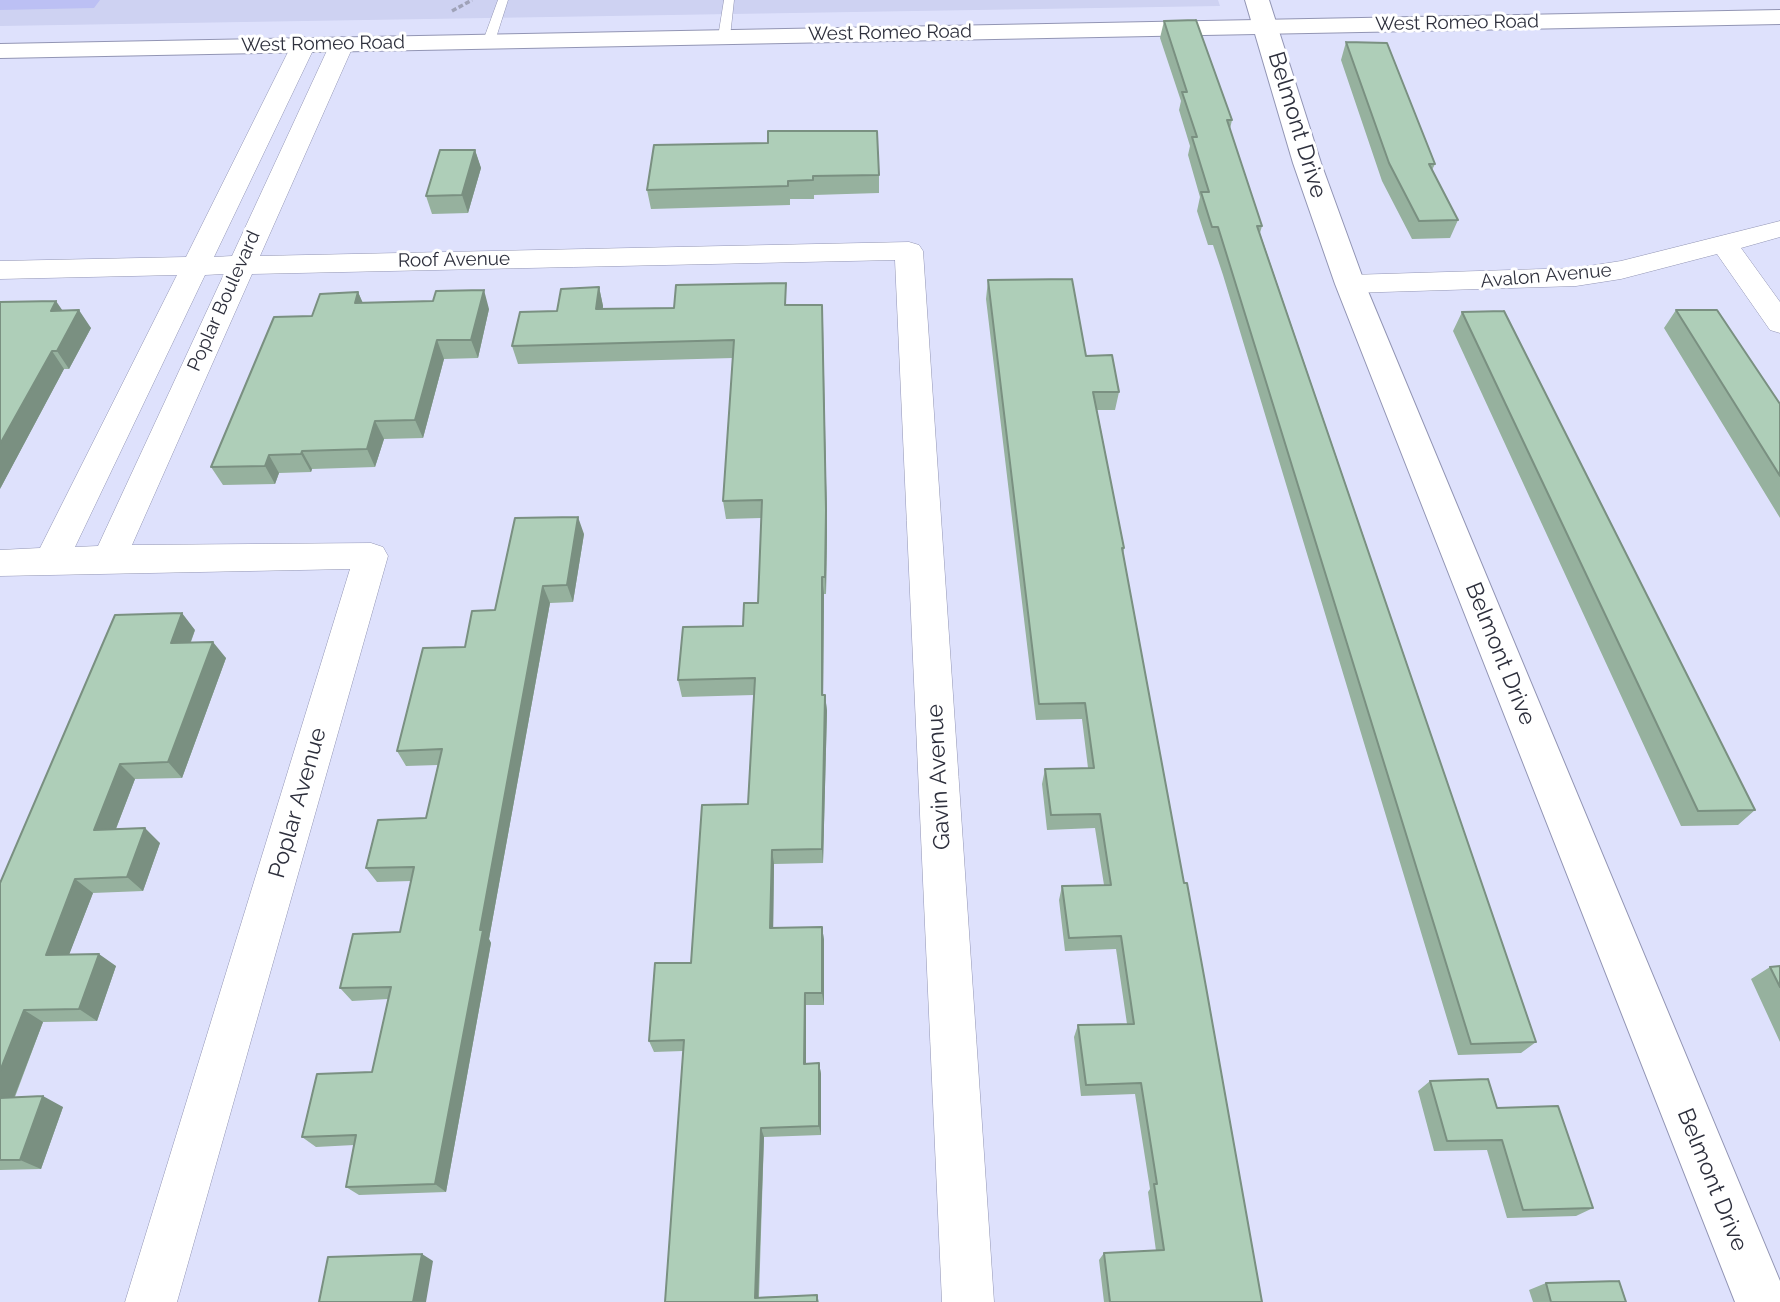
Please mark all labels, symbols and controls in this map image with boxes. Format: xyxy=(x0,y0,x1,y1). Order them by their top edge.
street label: West Romeo Road xyxy=(1375,10,1539,36)
street label: West Romeo Road xyxy=(808,20,972,46)
street label: West Romeo Road xyxy=(241,31,405,57)
street label: Belmont Drive xyxy=(1262,48,1332,202)
street label: Poplar Boulevard xyxy=(183,227,265,375)
street label: Roof Avenue xyxy=(398,248,510,272)
street label: Avalon Avenue xyxy=(1479,259,1613,293)
street label: Belmont Drive xyxy=(1459,579,1541,729)
street label: Gavin Avenue xyxy=(921,703,957,851)
street label: Poplar Avenue xyxy=(263,725,333,881)
street label: Belmont Drive xyxy=(1671,1105,1753,1255)

